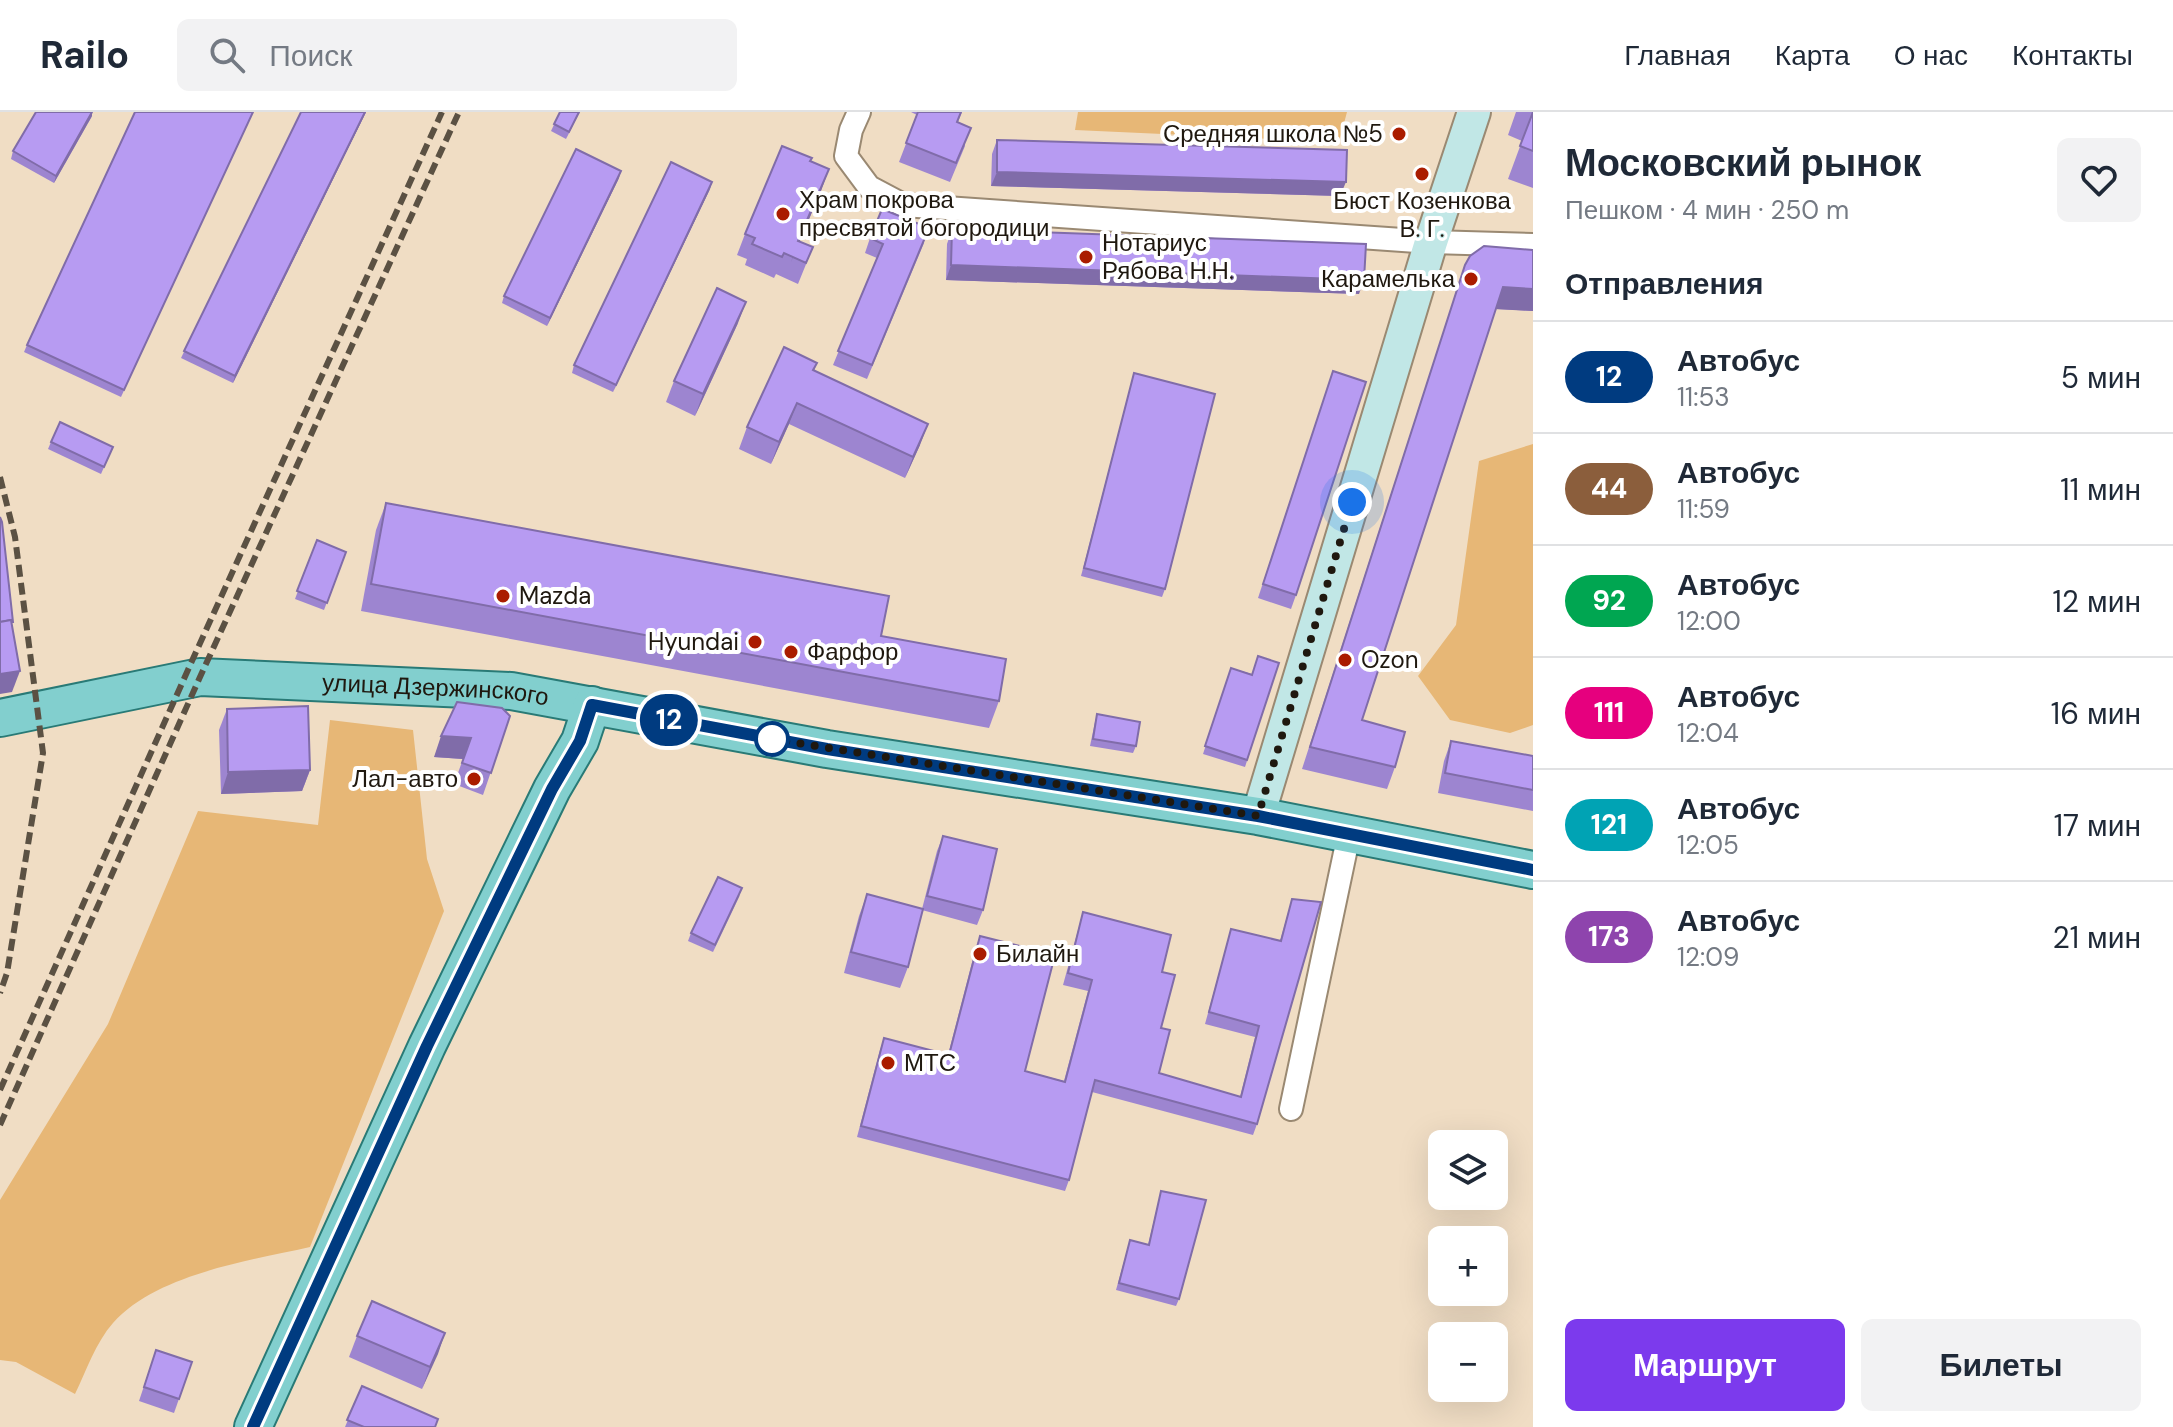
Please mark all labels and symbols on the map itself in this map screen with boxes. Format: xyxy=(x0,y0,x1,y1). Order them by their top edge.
place label: Средняя школа №5 xyxy=(1163,118,1383,149)
marker: Средняя школа №5 xyxy=(1390,125,1408,143)
marker: Бюст Козенкова В. Г. xyxy=(1413,165,1431,183)
place label: Храм покрова пресвятой богородици xyxy=(799,184,1049,243)
place label: Бюст Козенкова В. Г. xyxy=(1333,185,1511,244)
marker: Храм покрова пресвятой богородици xyxy=(774,205,792,223)
place label: Нотариус Рябова Н.Н. xyxy=(1102,227,1234,286)
marker: Нотариус Рябова Н.Н. xyxy=(1077,248,1095,266)
place label: Карамелька xyxy=(1321,263,1456,294)
marker: Карамелька xyxy=(1462,270,1480,288)
your location xyxy=(1332,482,1372,522)
place label: Mazda xyxy=(519,580,591,611)
marker: Mazda xyxy=(494,587,512,605)
place label: Hyundai xyxy=(648,626,739,657)
marker: Hyundai xyxy=(746,633,764,651)
place label: Фарфор xyxy=(807,636,898,667)
marker: Фарфор xyxy=(782,643,800,661)
place label: Ozon xyxy=(1361,644,1419,675)
marker: Ozon xyxy=(1336,651,1354,669)
street label: улица Дзержинского xyxy=(321,667,551,713)
line badge: 12 xyxy=(633,694,705,746)
unlabelled marker xyxy=(755,722,789,756)
place label: Лал-авто xyxy=(352,763,458,794)
marker: Лал-авто xyxy=(465,770,483,788)
place label: Билайн xyxy=(996,938,1079,969)
marker: Билайн xyxy=(971,945,989,963)
place label: МТС xyxy=(904,1047,956,1078)
marker: МТС xyxy=(879,1054,897,1072)

